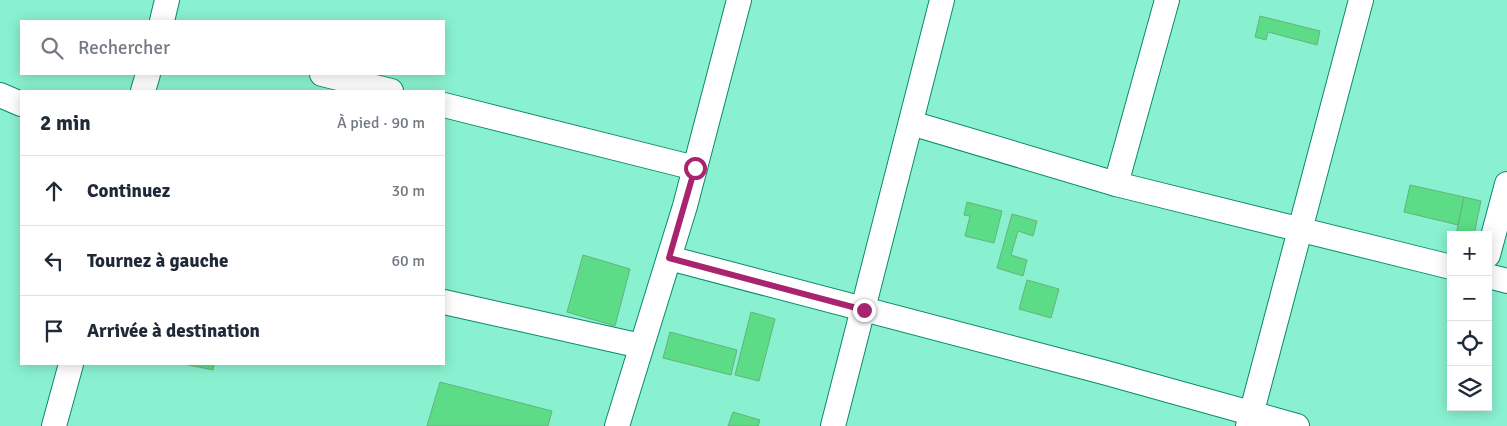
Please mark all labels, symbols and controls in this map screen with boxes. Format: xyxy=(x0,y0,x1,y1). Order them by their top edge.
search box xyxy=(20,20,445,75)
icon: search xyxy=(38,34,66,62)
text: Rechercher xyxy=(78,36,170,60)
text: 2 min xyxy=(40,110,91,136)
text: À pied · 90 m xyxy=(337,113,425,133)
route start xyxy=(684,157,707,180)
icon: ahead xyxy=(40,177,68,205)
text: Continuez xyxy=(87,179,170,203)
text: 30 m xyxy=(391,181,425,201)
map controls xyxy=(1447,231,1492,411)
button: + xyxy=(1447,231,1492,276)
icon: left xyxy=(40,247,68,275)
text: Tournez à gauche xyxy=(87,249,228,273)
text: 60 m xyxy=(391,251,425,271)
button: − xyxy=(1447,276,1492,321)
route end xyxy=(853,299,876,322)
icon: arrive xyxy=(40,317,68,345)
text: Arrivée à destination xyxy=(87,319,260,343)
button: locate xyxy=(1447,321,1492,366)
button: layers xyxy=(1447,366,1492,411)

